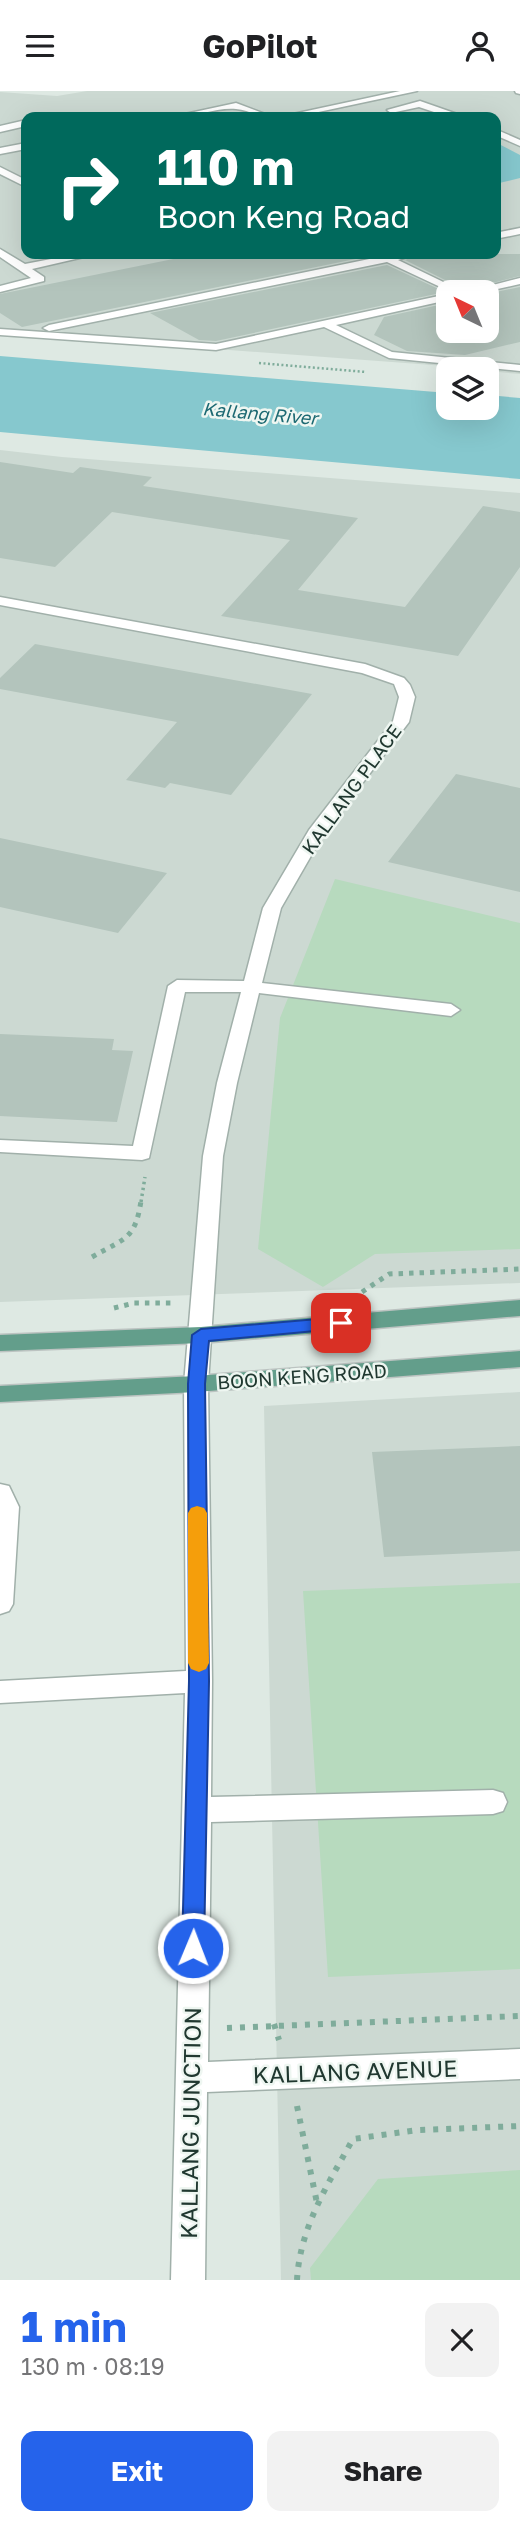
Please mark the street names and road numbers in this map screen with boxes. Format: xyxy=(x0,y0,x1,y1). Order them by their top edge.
street label: KALLANG PLACE xyxy=(296,720,406,858)
street label: BOON KENG ROAD xyxy=(216,1359,388,1393)
street label: KALLANG JUNCTION xyxy=(174,2007,206,2239)
street label: KALLANG AVENUE xyxy=(252,2053,458,2089)

